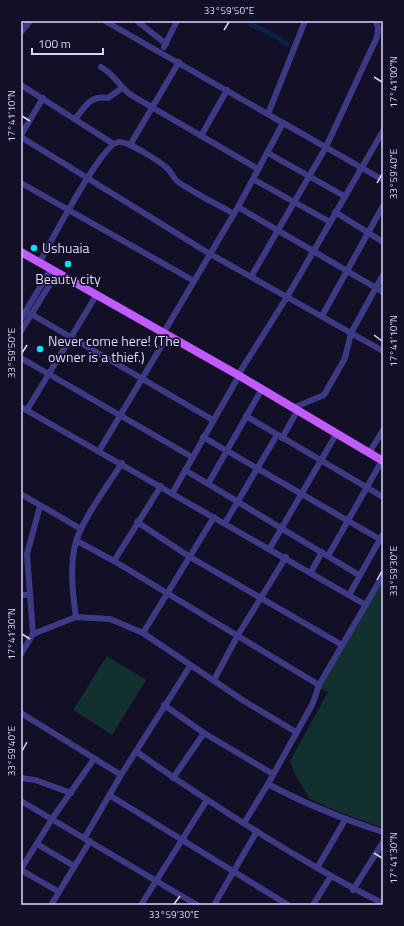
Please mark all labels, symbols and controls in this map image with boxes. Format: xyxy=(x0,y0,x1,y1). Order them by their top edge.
text: 33°59'50"E xyxy=(204,3,255,18)
scale bar xyxy=(32,30,103,56)
text: 100 m xyxy=(38,34,71,53)
text: 17°41'00"N xyxy=(386,56,401,108)
text: 17°41'10"N xyxy=(4,90,19,142)
text: 33°59'40"E xyxy=(386,148,401,199)
place label: Ushuaia xyxy=(42,237,90,258)
marker: Ushuaia xyxy=(29,243,39,253)
marker: Beauty city xyxy=(63,259,73,269)
place label: Beauty city xyxy=(35,268,101,289)
text: 17°41'10"N xyxy=(386,315,401,367)
text: 33°59'50"E xyxy=(4,327,19,378)
place label: Never come here! (The owner is a thief.) xyxy=(48,330,180,367)
marker: Never come here! (The owner is a thief.) xyxy=(35,344,45,354)
text: 33°59'30"E xyxy=(386,545,401,596)
text: 17°41'30"N xyxy=(4,608,19,660)
text: 33°59'40"E xyxy=(4,725,19,776)
text: 17°41'30"N xyxy=(386,832,401,884)
text: 33°59'30"E xyxy=(149,907,200,922)

